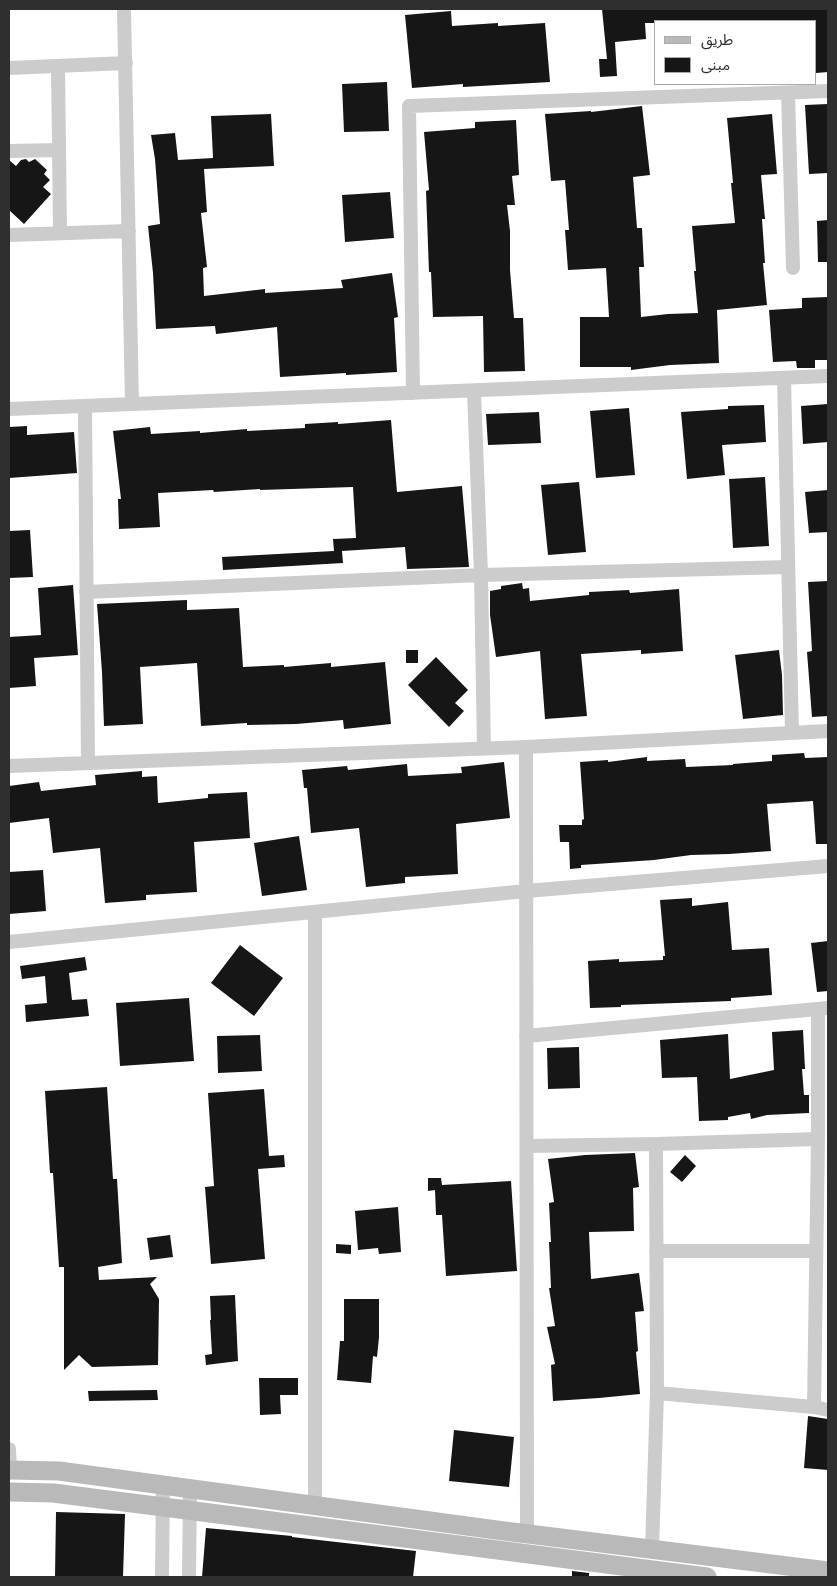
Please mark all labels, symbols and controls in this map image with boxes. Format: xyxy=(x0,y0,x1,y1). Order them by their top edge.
legend xyxy=(654,20,817,85)
text: طريق xyxy=(701,31,733,48)
text: مبنى xyxy=(701,56,730,73)

